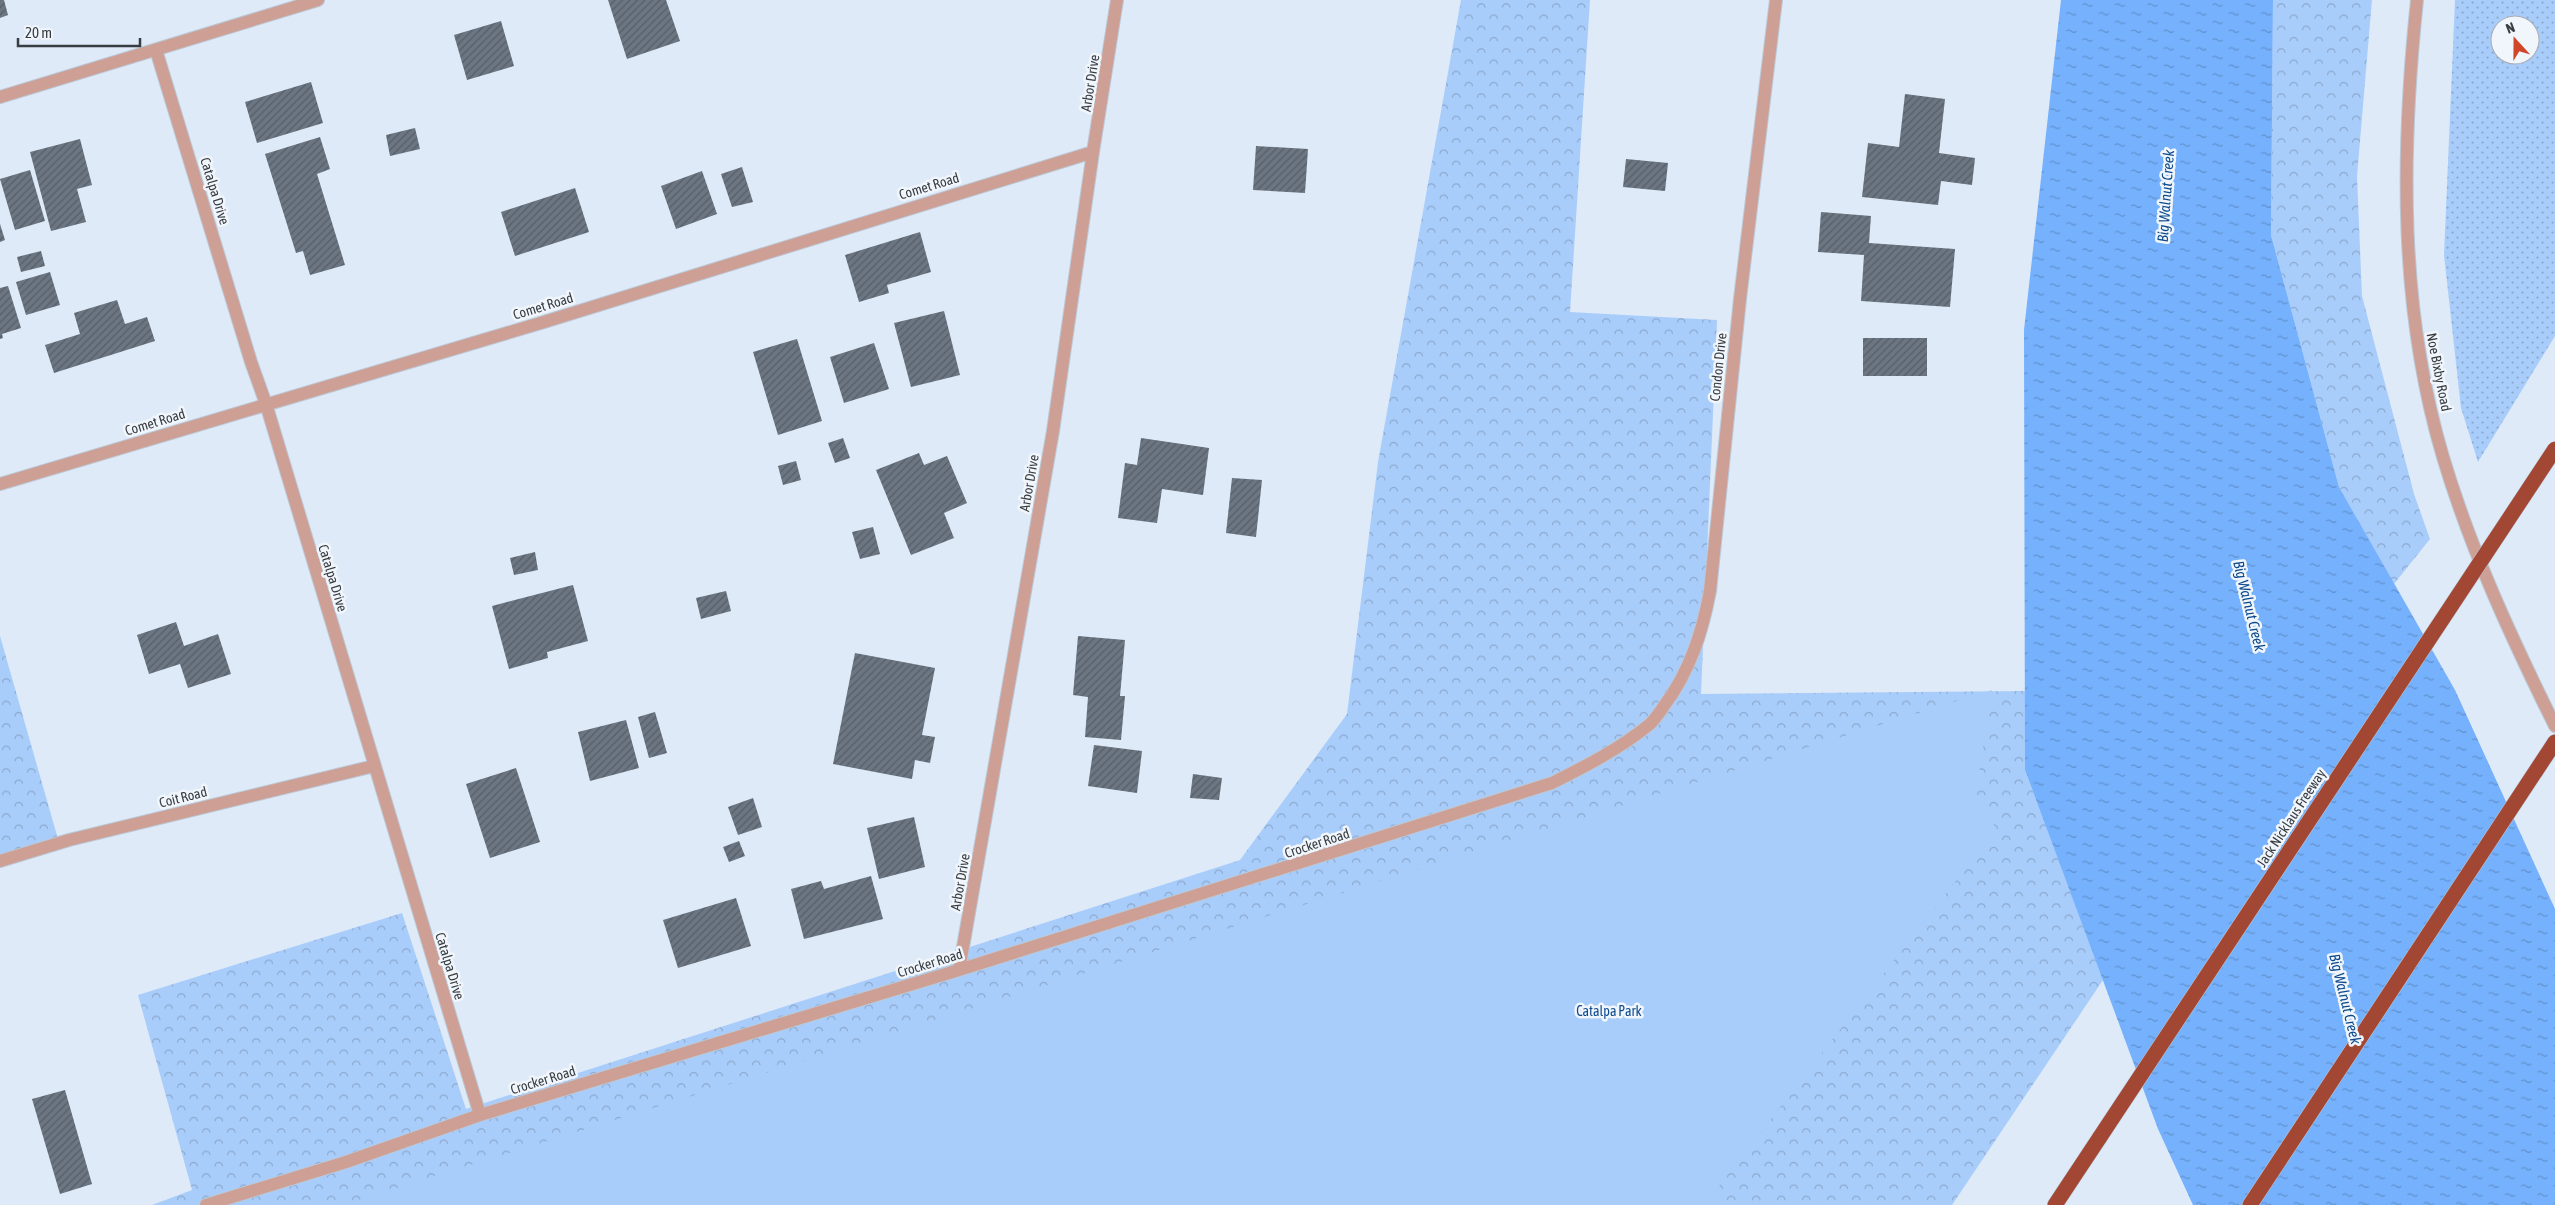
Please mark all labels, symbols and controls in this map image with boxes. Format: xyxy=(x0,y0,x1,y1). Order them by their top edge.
scale bar xyxy=(18,15,140,47)
north arrow xyxy=(2490,15,2540,65)
text: N xyxy=(2504,19,2517,37)
text: 20 m xyxy=(25,24,52,41)
street label: Arbor Drive xyxy=(1078,53,1102,113)
water label: Big Walnut Creek xyxy=(2154,149,2177,243)
street label: Catalpa Drive xyxy=(197,156,233,226)
street label: Comet Road xyxy=(897,169,961,203)
street label: Comet Road xyxy=(511,289,575,323)
street label: Noe Bixby Road xyxy=(2424,331,2454,413)
street label: Condon Drive xyxy=(1706,332,1730,402)
street label: Comet Road xyxy=(123,405,187,439)
street label: Arbor Drive xyxy=(1016,453,1042,513)
street label: Catalpa Drive xyxy=(315,543,351,613)
water label: Big Walnut Creek xyxy=(2230,559,2269,653)
street label: Jack Nicklaus Freeway xyxy=(2253,766,2329,870)
street label: Coit Road xyxy=(157,783,209,811)
street label: Crocker Road xyxy=(1283,825,1351,861)
street label: Arbor Drive xyxy=(947,852,973,912)
street label: Catalpa Drive xyxy=(432,931,468,1001)
street label: Crocker Road xyxy=(896,946,964,980)
water label: Big Walnut Creek xyxy=(2326,952,2365,1046)
park label: Catalpa Park xyxy=(1576,1003,1642,1019)
street label: Crocker Road xyxy=(509,1063,577,1097)

